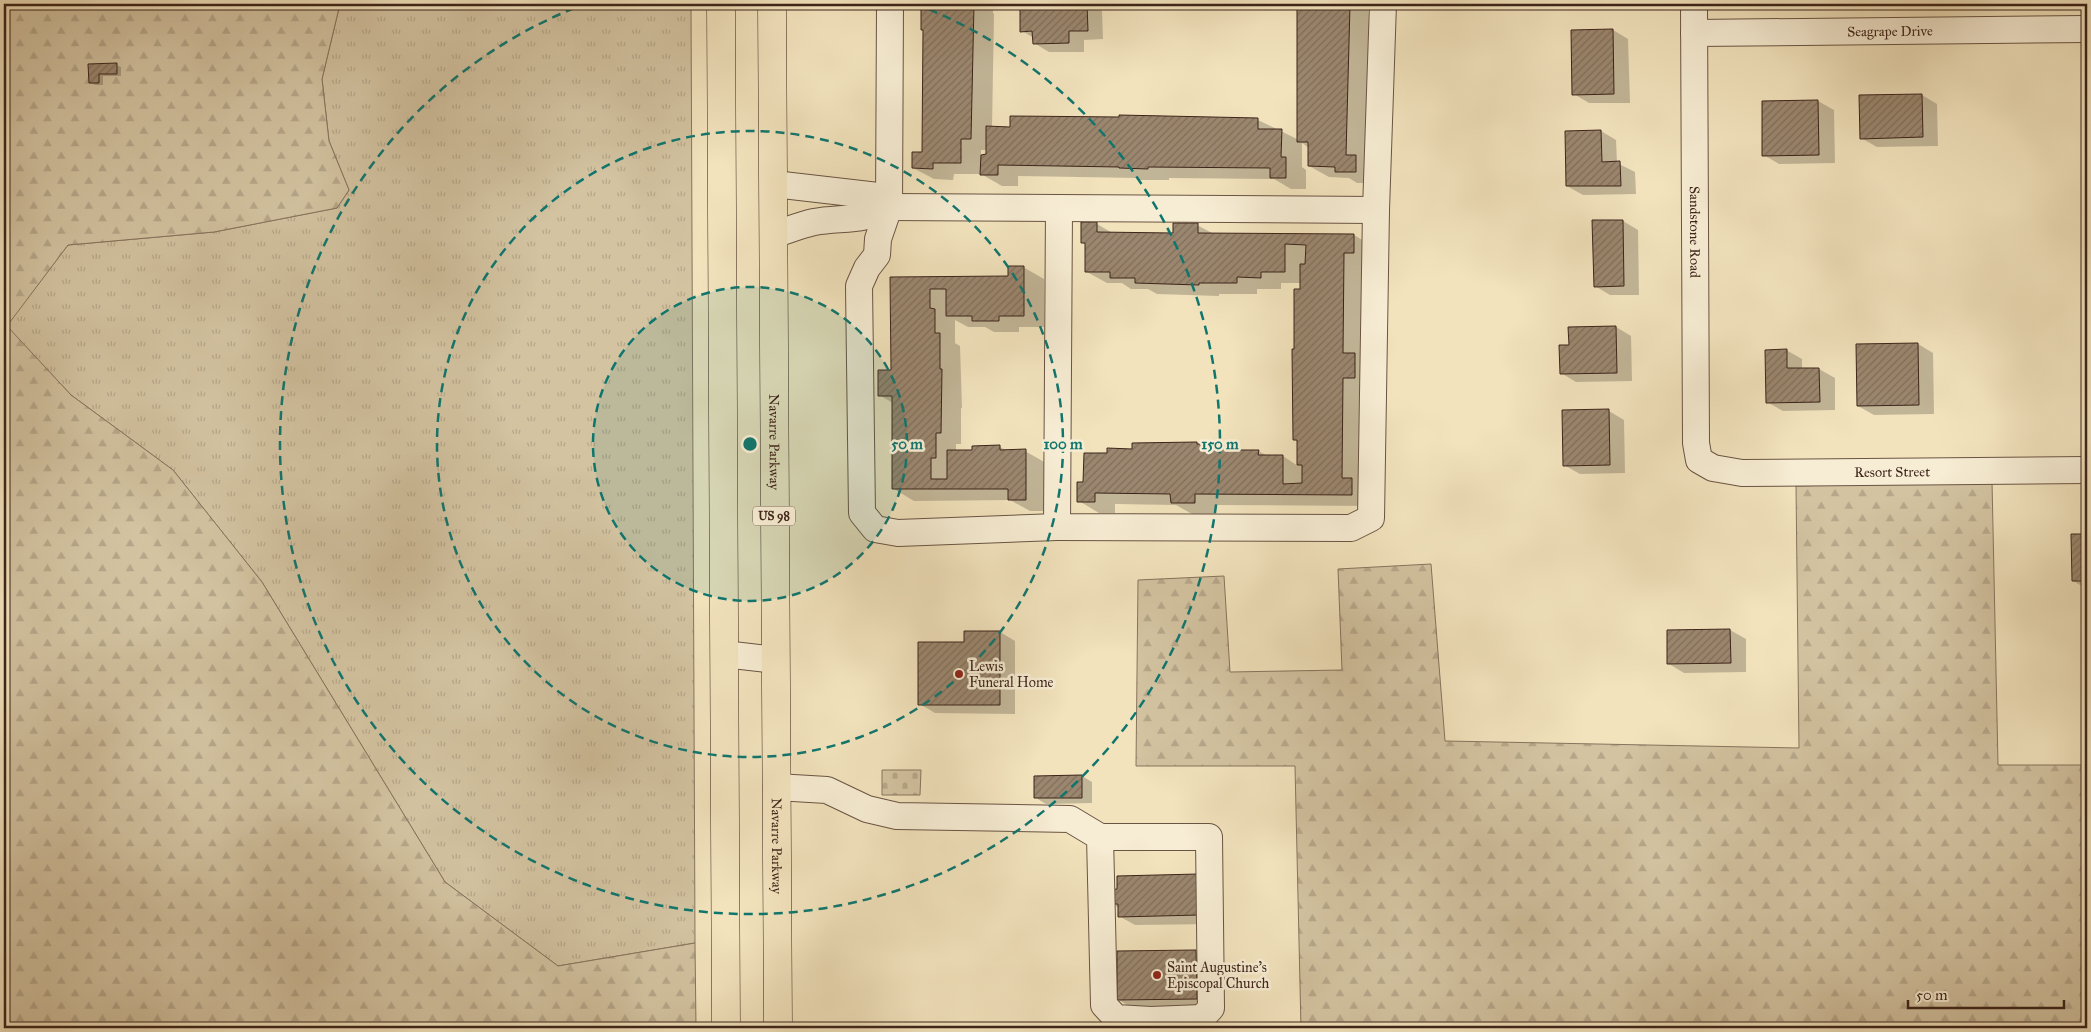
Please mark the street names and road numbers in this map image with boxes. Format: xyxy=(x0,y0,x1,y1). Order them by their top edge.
street label: Seagrape Drive xyxy=(1847,23,1933,40)
street label: Sandstone Road xyxy=(1686,186,1703,278)
street label: Navarre Parkway xyxy=(765,394,783,490)
street label: Resort Street xyxy=(1854,463,1930,481)
road number: US 98 xyxy=(753,506,795,526)
street label: Navarre Parkway xyxy=(768,798,785,894)

